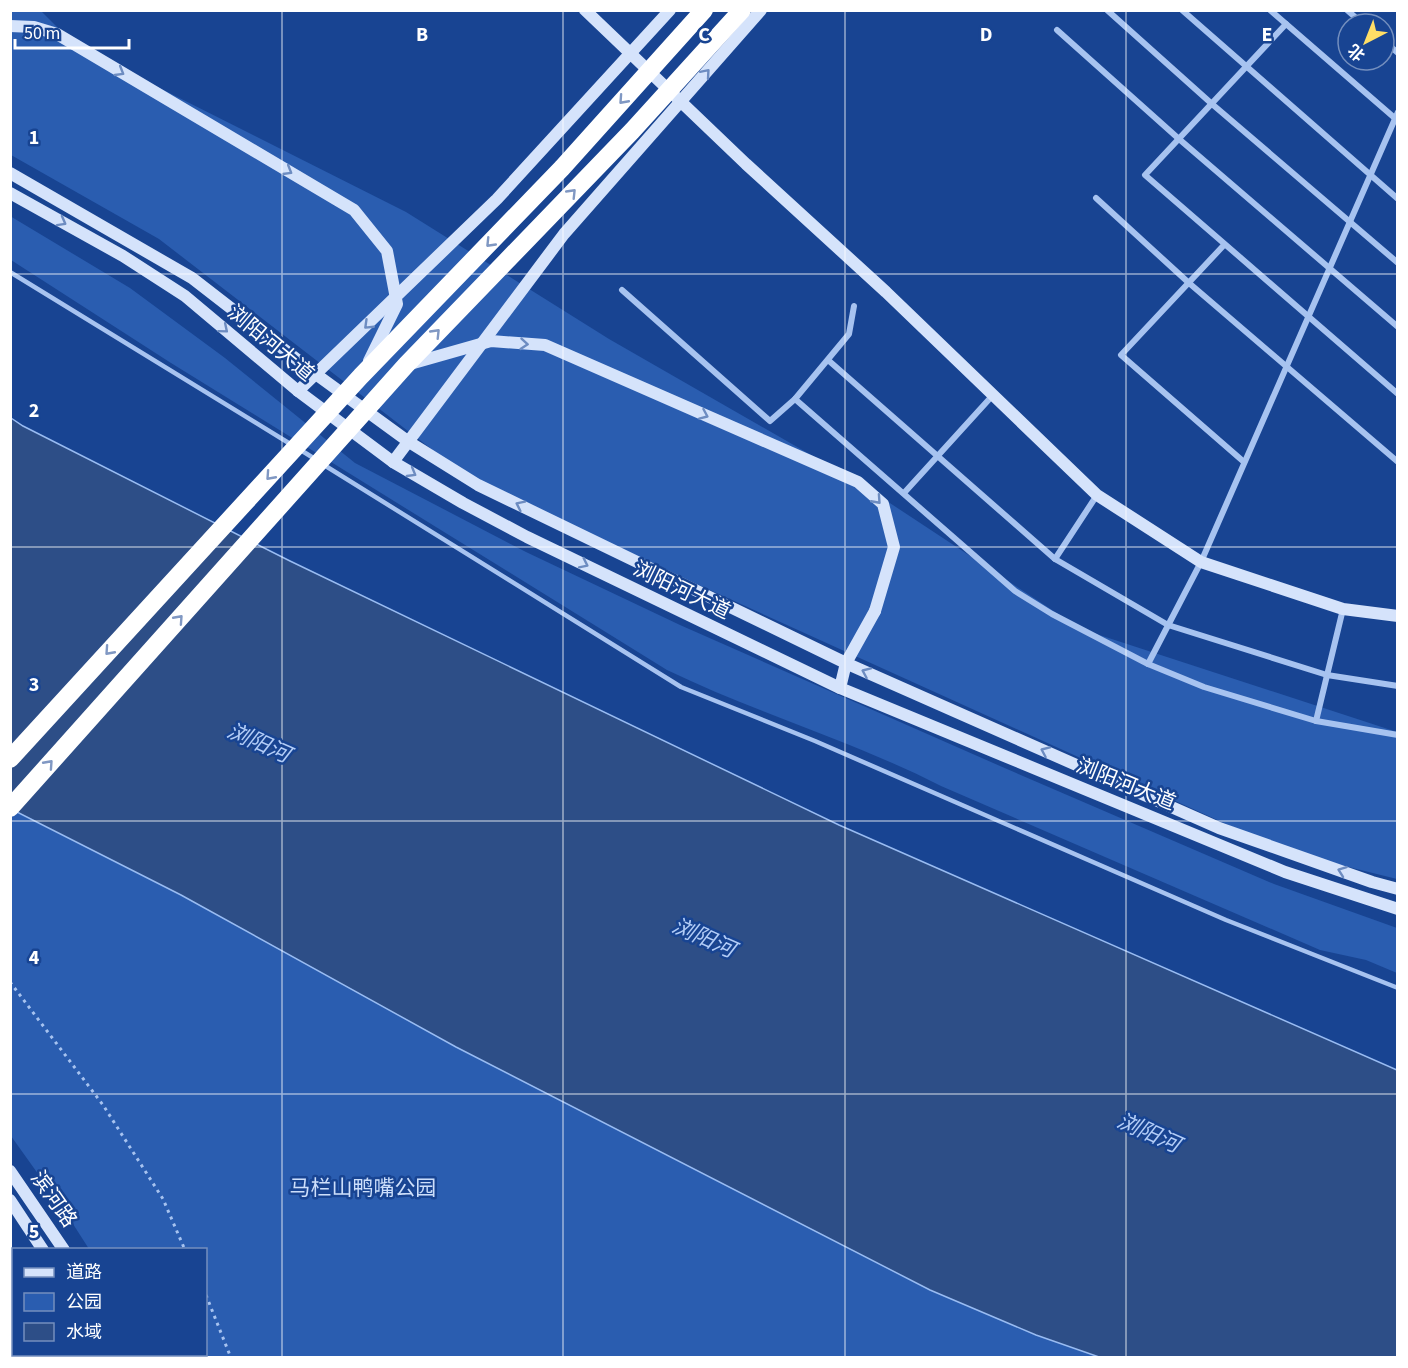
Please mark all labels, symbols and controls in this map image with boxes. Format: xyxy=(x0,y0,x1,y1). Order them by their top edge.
scale bar xyxy=(15,12,129,50)
north arrow xyxy=(1336,12,1396,72)
text: 50 m xyxy=(24,21,60,46)
text: B xyxy=(416,21,428,49)
text: C xyxy=(698,21,710,49)
text: D xyxy=(980,21,992,49)
text: E xyxy=(1262,21,1272,49)
text: 北 xyxy=(1343,39,1370,66)
one-way arrow xyxy=(114,65,125,76)
one-way arrow xyxy=(699,69,710,80)
one-way arrow xyxy=(619,94,630,104)
text: 1 xyxy=(29,124,39,152)
one-way arrow xyxy=(282,164,292,176)
one-way arrow xyxy=(565,190,576,200)
one-way arrow xyxy=(55,215,66,226)
one-way arrow xyxy=(486,237,497,247)
street label: 浏阳河大道 xyxy=(221,298,321,388)
one-way arrow xyxy=(364,318,374,329)
one-way arrow xyxy=(217,322,228,333)
one-way arrow xyxy=(429,330,440,341)
one-way arrow xyxy=(519,337,528,350)
text: 2 xyxy=(29,397,39,425)
one-way arrow xyxy=(698,407,709,419)
one-way arrow xyxy=(406,466,416,477)
one-way arrow xyxy=(266,469,277,480)
one-way arrow xyxy=(870,494,881,505)
one-way arrow xyxy=(516,501,527,513)
street label: 浏阳河大道 xyxy=(628,554,736,626)
one-way arrow xyxy=(577,557,588,569)
one-way arrow xyxy=(172,615,183,625)
one-way arrow xyxy=(106,644,117,655)
one-way arrow xyxy=(862,667,873,679)
text: 3 xyxy=(29,671,39,699)
water label: 浏阳河 xyxy=(222,715,299,773)
one-way arrow xyxy=(1040,746,1051,758)
street label: 浏阳河大道 xyxy=(1072,750,1180,818)
one-way arrow xyxy=(42,760,53,771)
one-way arrow xyxy=(1337,866,1348,879)
water label: 浏阳河 xyxy=(667,910,744,968)
text: 4 xyxy=(29,944,40,972)
water label: 浏阳河 xyxy=(1112,1105,1189,1163)
street label: 滨河路 xyxy=(24,1165,84,1233)
park label: 马栏山鸭嘴公园 xyxy=(290,1173,437,1203)
text: 5 xyxy=(29,1218,39,1246)
legend xyxy=(12,1248,207,1356)
text: 道路 xyxy=(66,1260,102,1285)
text: 公园 xyxy=(66,1290,102,1315)
text: 水域 xyxy=(66,1320,102,1345)

